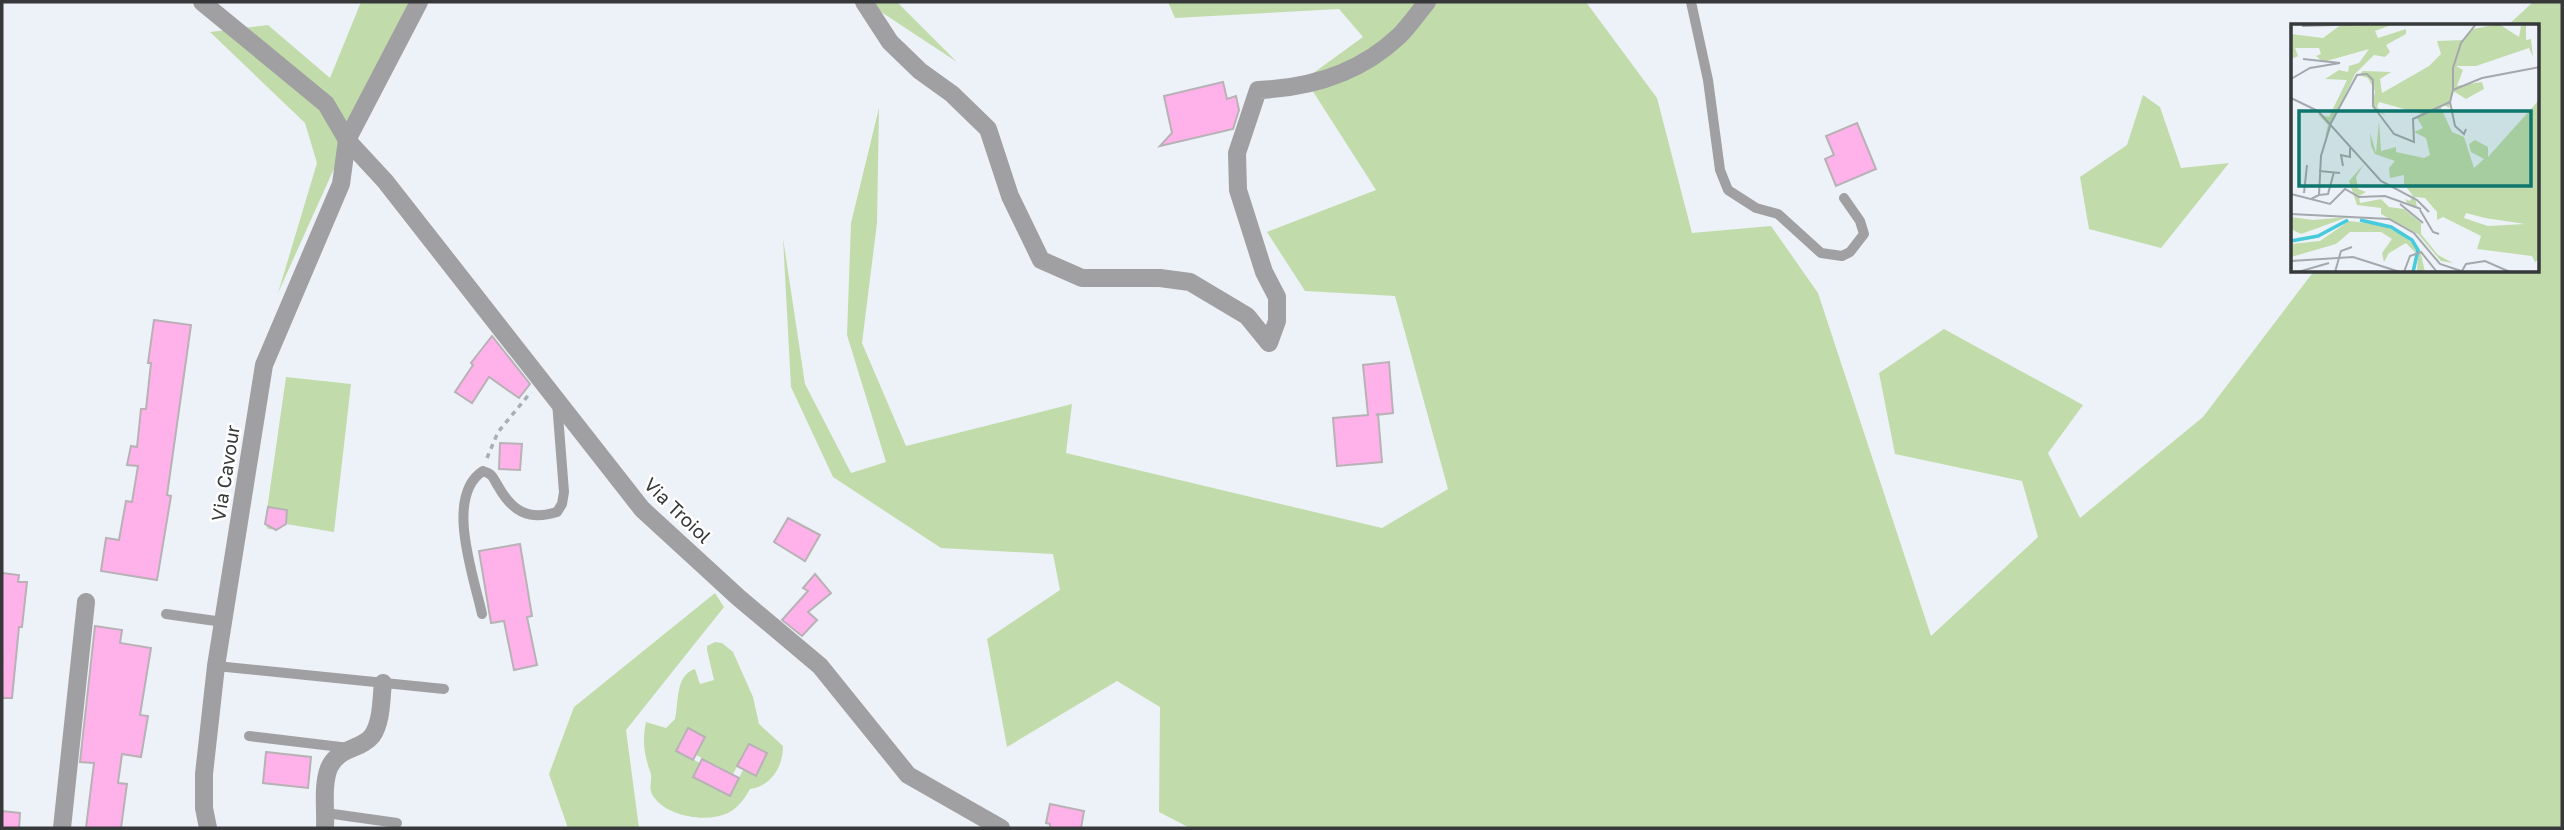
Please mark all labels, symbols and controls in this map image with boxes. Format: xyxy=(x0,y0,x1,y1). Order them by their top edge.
inset map xyxy=(2291,24,2540,273)
street label: Via Cavour xyxy=(206,423,244,523)
street label: Via Troiol xyxy=(640,472,716,548)

